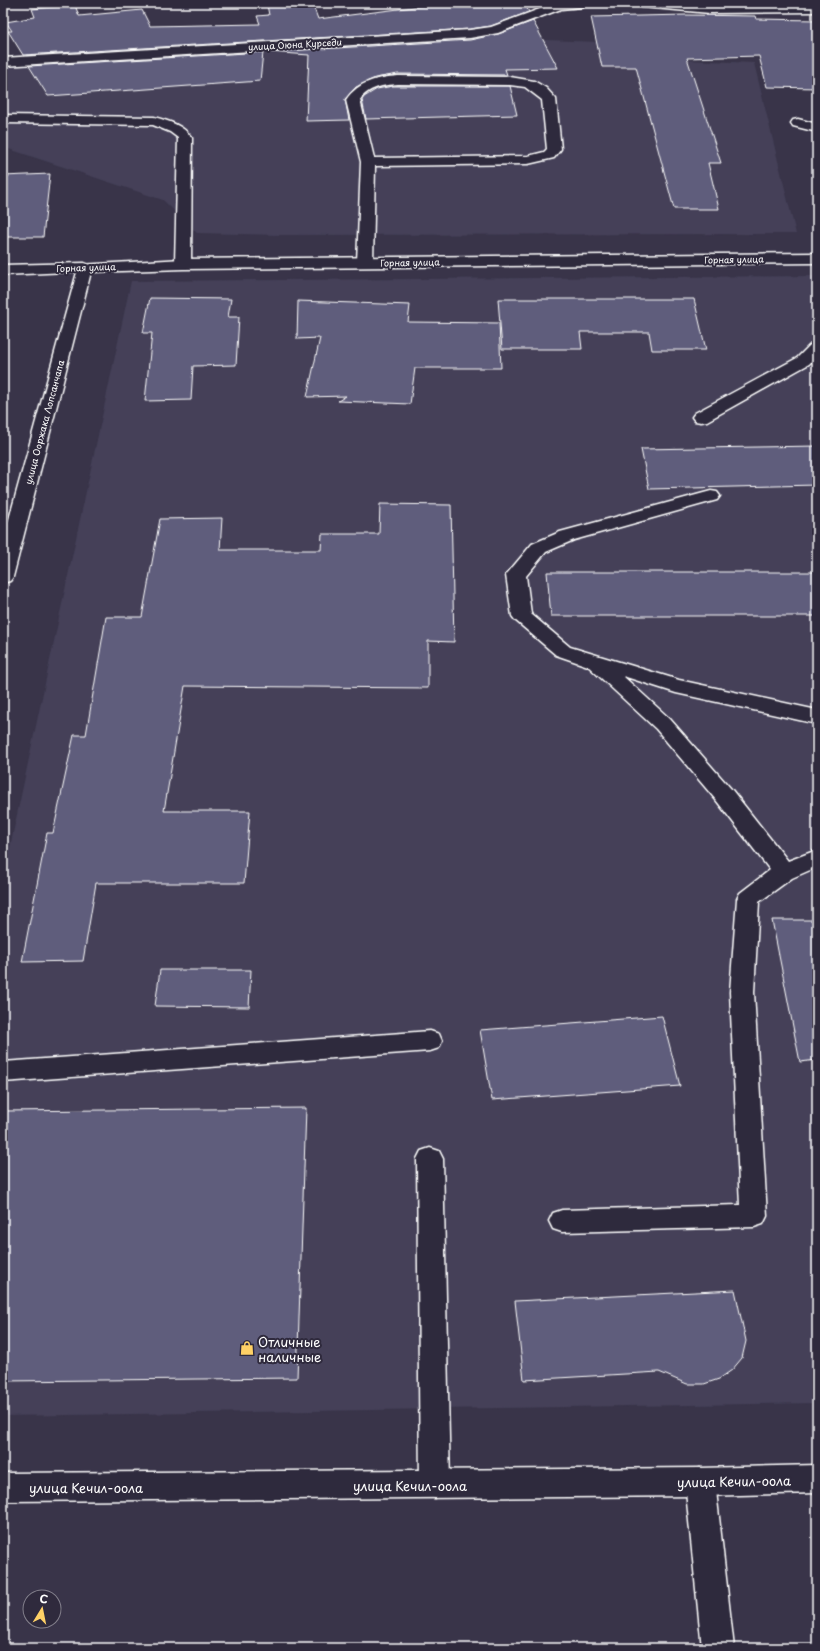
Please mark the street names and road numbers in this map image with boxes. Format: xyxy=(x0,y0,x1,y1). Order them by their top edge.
street label: улица Оюна Курседи xyxy=(248,35,342,53)
street label: Горная улица xyxy=(704,251,764,267)
street label: Горная улица xyxy=(380,254,440,270)
street label: Горная улица xyxy=(56,259,116,275)
street label: улица Ооржака Лопсанчапа xyxy=(21,358,67,486)
street label: улица Кечил-оола xyxy=(677,1470,792,1491)
street label: улица Кечил-оола xyxy=(353,1476,468,1495)
street label: улица Кечил-оола xyxy=(29,1478,144,1497)

